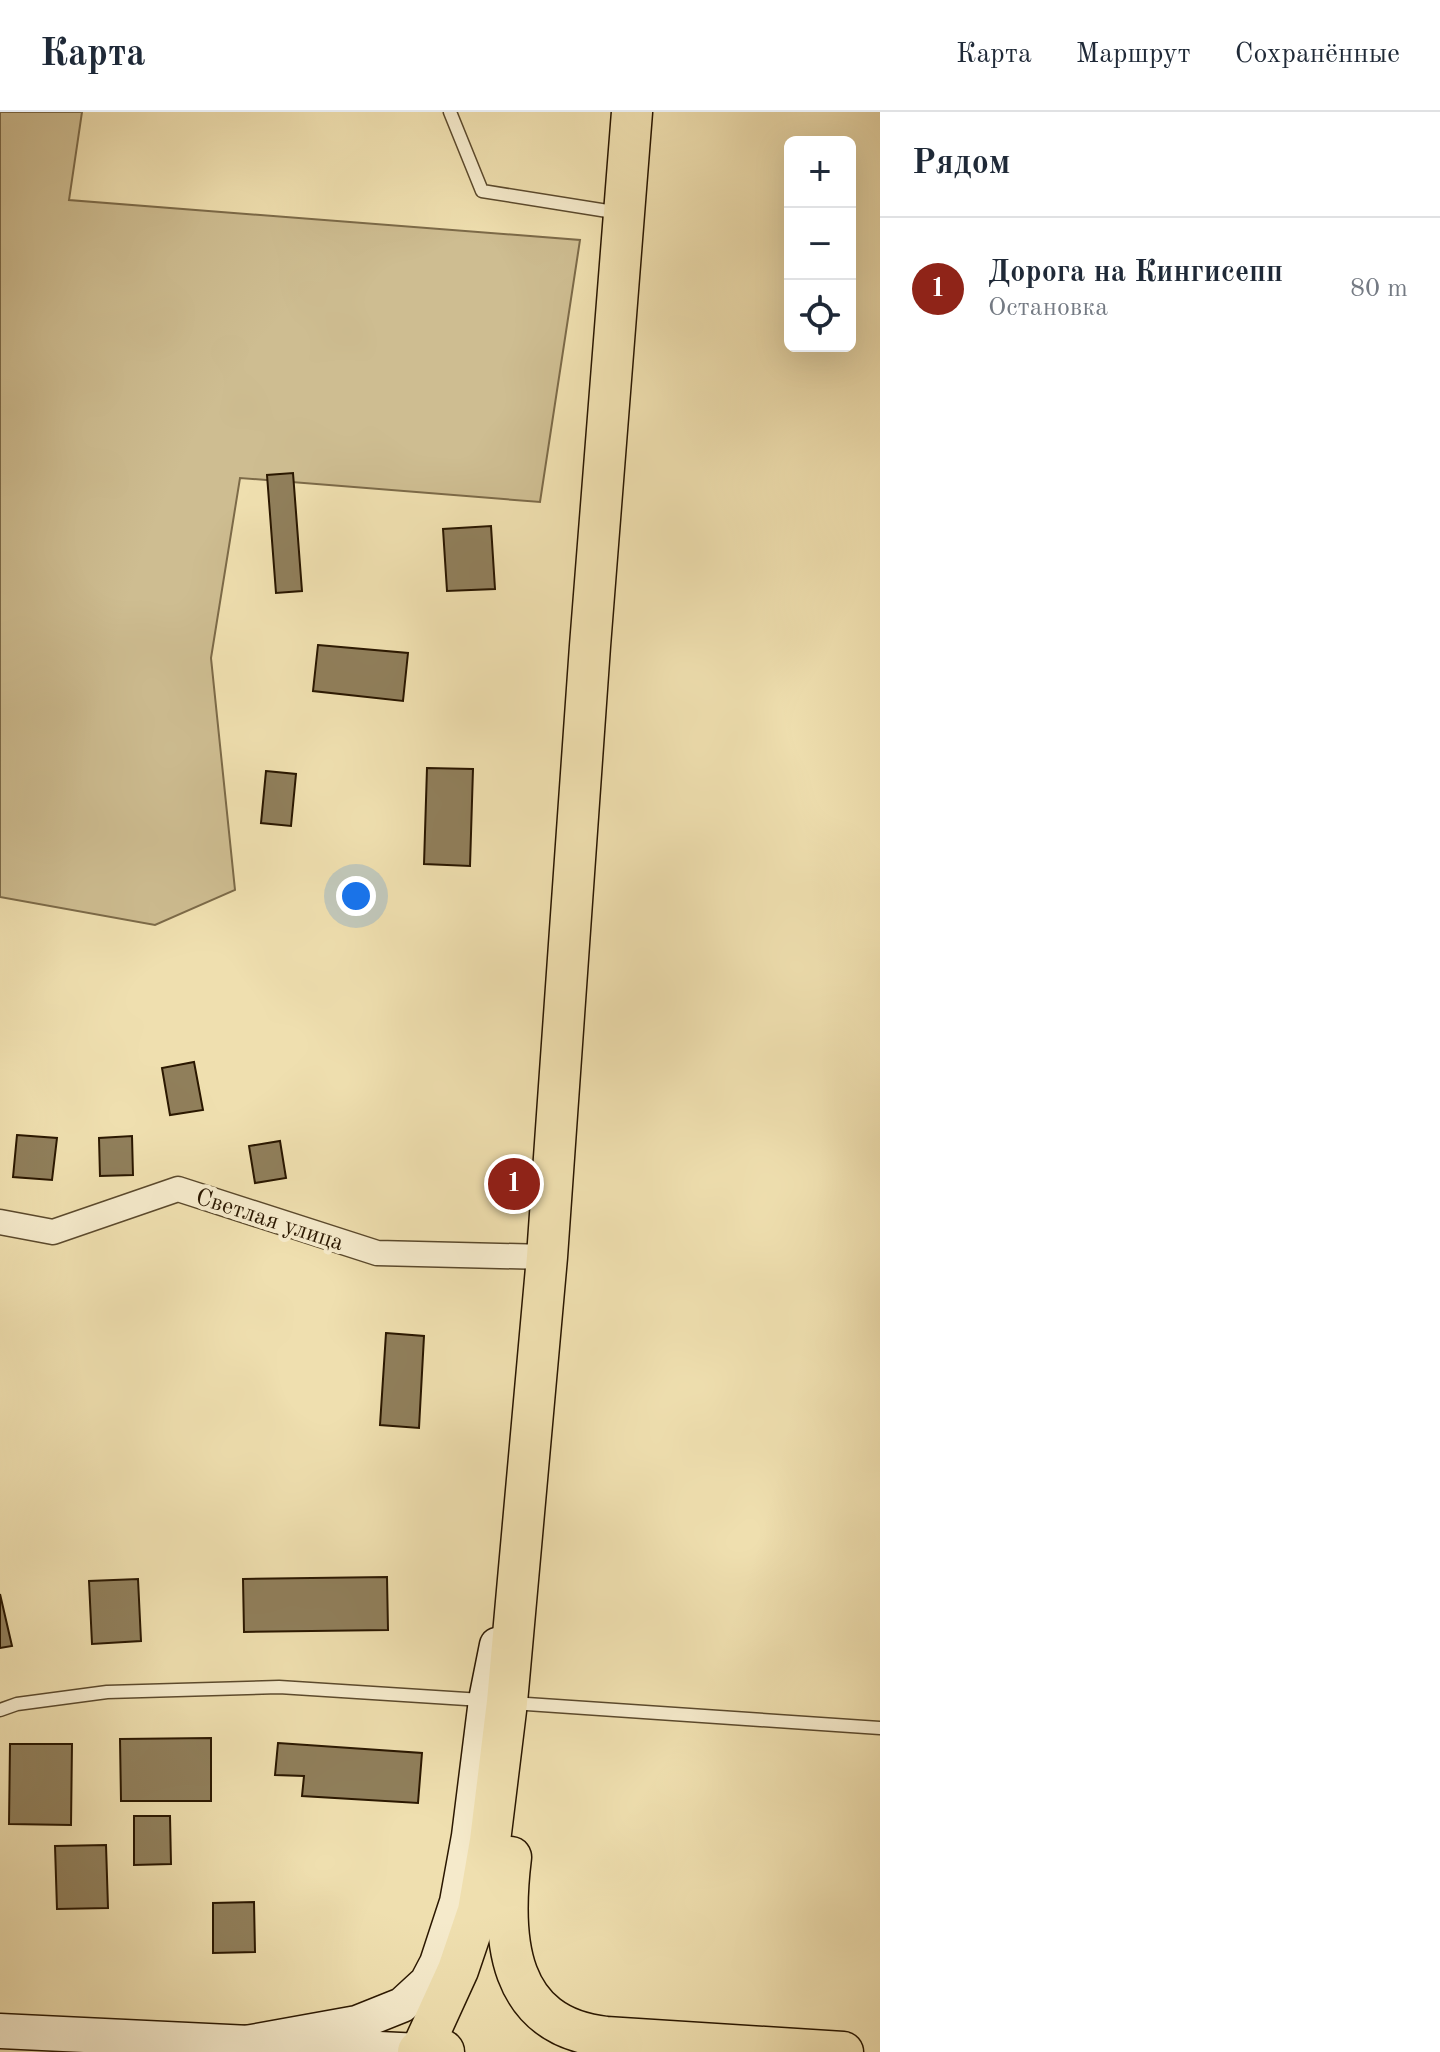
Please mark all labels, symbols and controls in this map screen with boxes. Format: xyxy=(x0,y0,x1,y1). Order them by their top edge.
text: Карта xyxy=(40,36,146,74)
text: Карта xyxy=(956,41,1032,69)
text: Маршрут xyxy=(1076,41,1191,69)
text: Сохранённые xyxy=(1235,41,1400,69)
map controls xyxy=(784,136,856,352)
button: + xyxy=(784,136,856,208)
text: Рядом xyxy=(912,147,1011,181)
button: − xyxy=(784,208,856,280)
text: Дорога на Кингисепп xyxy=(988,258,1283,288)
text: 1 xyxy=(930,276,946,302)
text: 80 m xyxy=(1350,276,1408,302)
button: locate xyxy=(784,280,856,352)
text: Остановка xyxy=(988,295,1108,321)
your location xyxy=(336,876,376,916)
pin: 1 xyxy=(488,1154,540,1214)
street label: Светлая улица xyxy=(192,1186,347,1256)

